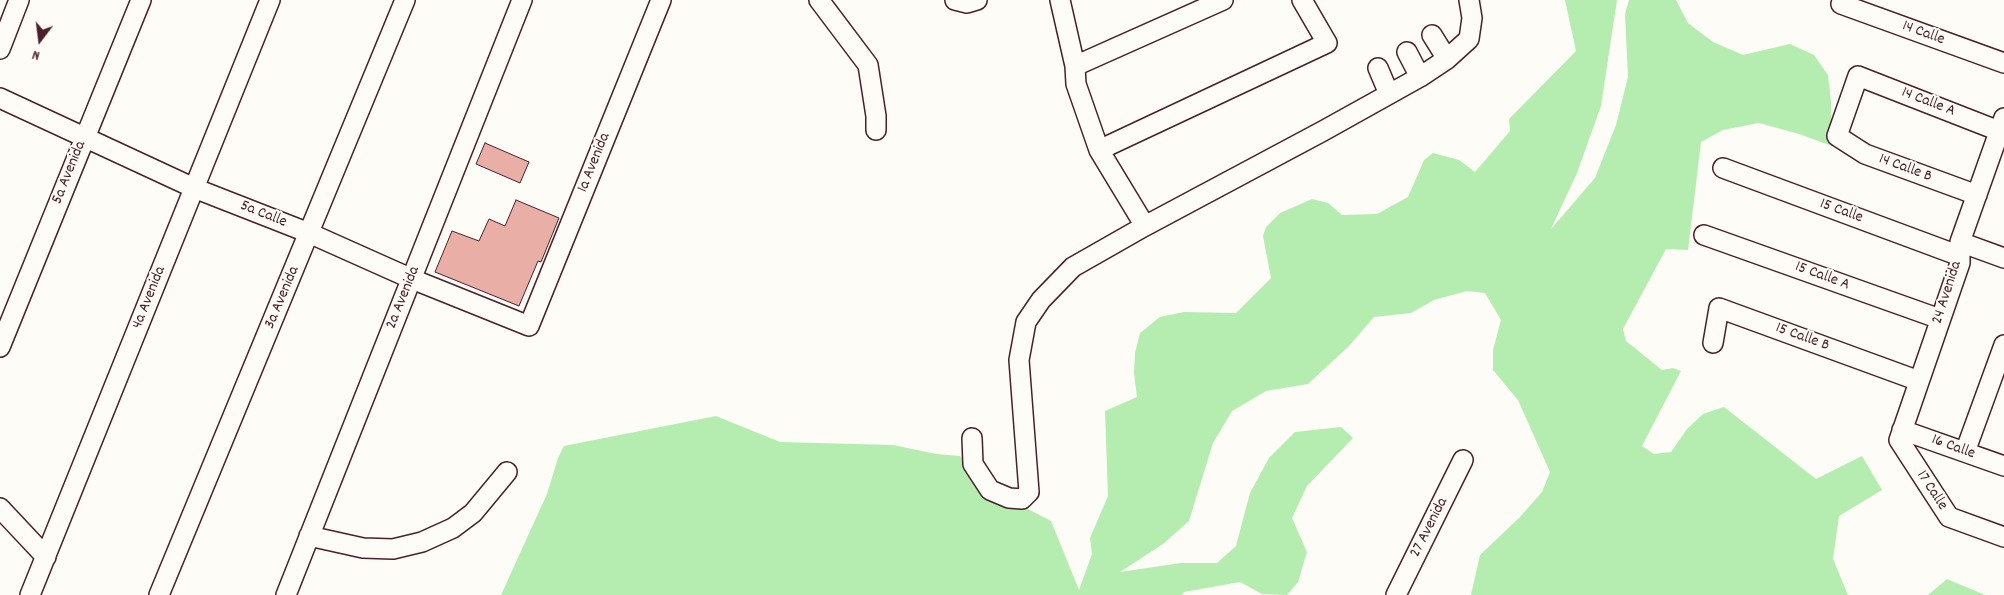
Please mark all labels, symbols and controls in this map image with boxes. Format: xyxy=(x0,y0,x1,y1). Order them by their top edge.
north arrow xyxy=(15,15,65,65)
street label: 14 Calle xyxy=(1899,17,1947,51)
text: N xyxy=(30,44,42,65)
street label: 14 Calle A xyxy=(1898,84,1958,122)
street label: 1a Avenida xyxy=(574,130,616,196)
street label: 5a Avenida xyxy=(49,139,91,207)
street label: 14 Calle B xyxy=(1876,151,1934,187)
street label: 15 Calle xyxy=(1817,195,1865,229)
street label: 5a Calle xyxy=(237,197,289,233)
street label: 15 Calle A xyxy=(1792,258,1852,296)
street label: 24 Avenida xyxy=(1929,259,1967,327)
street label: 4a Avenida xyxy=(129,264,171,332)
street label: 3a Avenida xyxy=(261,264,305,332)
street label: 2a Avenida xyxy=(383,264,425,332)
street label: 15 Calle B xyxy=(1772,319,1832,357)
street label: 16 Calle xyxy=(1929,431,1977,465)
street label: 17 Calle xyxy=(1911,468,1951,514)
street label: 27 Avenida xyxy=(1407,495,1453,561)

